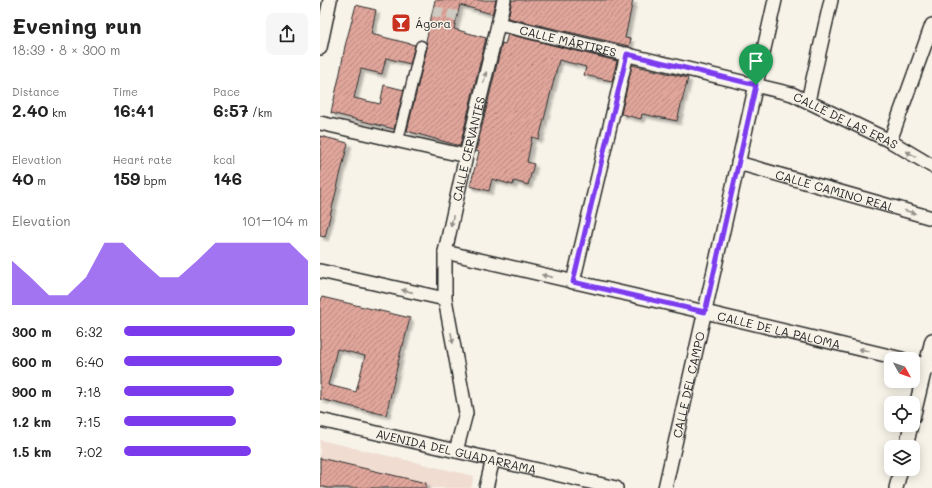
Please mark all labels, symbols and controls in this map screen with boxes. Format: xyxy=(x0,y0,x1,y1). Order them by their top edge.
text: Evening run xyxy=(12,11,142,40)
bar icon: Ágora xyxy=(390,12,412,34)
button: share xyxy=(266,13,308,55)
place label: Ágora xyxy=(415,15,451,31)
street label: CALLE MÁRTIRES xyxy=(518,21,618,60)
text: 18:39 · 8 × 300 m xyxy=(12,41,120,58)
pin xyxy=(739,44,773,85)
icon: arrive xyxy=(745,50,767,72)
one-way arrow xyxy=(482,71,488,83)
text: Distance xyxy=(12,84,59,99)
text: Time xyxy=(113,84,138,99)
text: Pace xyxy=(213,84,240,99)
street label: CALLE DE LAS ERAS xyxy=(791,88,901,152)
street label: CALLE CERVANTES xyxy=(448,95,488,203)
text: 2.40 xyxy=(12,99,48,121)
text: 16:41 xyxy=(113,99,154,121)
text: 6:57 xyxy=(213,99,248,121)
text: km xyxy=(48,105,67,120)
text: /km xyxy=(248,105,272,120)
one-way arrow xyxy=(905,150,917,157)
text: Elevation xyxy=(12,152,61,167)
text: Heart rate xyxy=(113,152,172,167)
text: kcal xyxy=(213,152,235,167)
street label: CALLE CAMINO REAL xyxy=(774,166,897,215)
text: 40 xyxy=(12,167,34,189)
text: 159 xyxy=(113,167,140,189)
text: 146 xyxy=(213,167,242,189)
text: m xyxy=(34,173,46,188)
text: bpm xyxy=(140,173,166,188)
one-way arrow xyxy=(904,209,917,215)
text: Elevation xyxy=(12,212,70,229)
text: 101–104 m xyxy=(242,212,308,229)
one-way arrow xyxy=(449,215,455,227)
one-way arrow xyxy=(541,272,553,278)
one-way arrow xyxy=(400,287,413,293)
street label: CALLE DE LA PALOMA xyxy=(716,307,842,352)
text: 300 m xyxy=(12,323,52,340)
text: 6:32 xyxy=(76,323,103,340)
street label: CALLE DEL CAMPO xyxy=(669,330,708,439)
one-way arrow xyxy=(449,332,455,344)
one-way arrow xyxy=(858,347,870,353)
north arrow xyxy=(884,352,920,388)
map controls xyxy=(884,352,920,476)
text: 600 m xyxy=(12,353,52,370)
text: 6:40 xyxy=(76,353,104,370)
text: 900 m xyxy=(12,383,52,400)
text: 7:18 xyxy=(76,383,101,400)
button: locate xyxy=(884,396,920,432)
text: 1.2 km xyxy=(12,413,51,430)
text: 7:15 xyxy=(76,413,101,430)
street label: AVENIDA DEL GUADARRAMA xyxy=(375,425,538,477)
button: layers xyxy=(884,440,920,476)
text: 1.5 km xyxy=(12,443,51,460)
text: 7:02 xyxy=(76,443,103,460)

